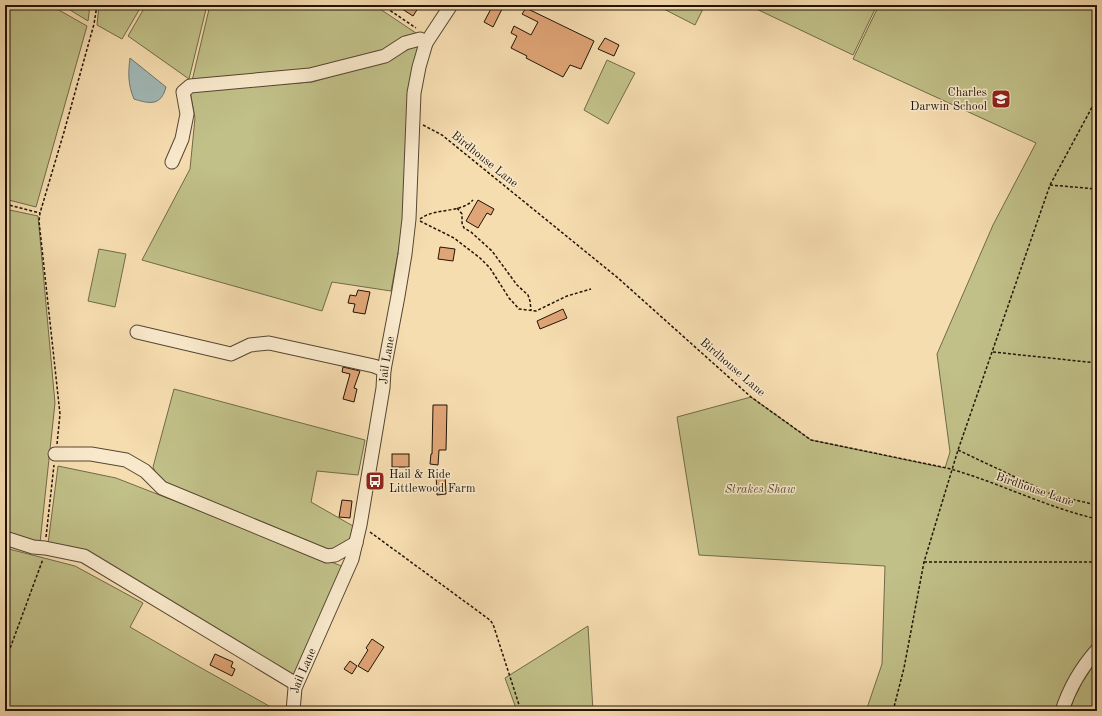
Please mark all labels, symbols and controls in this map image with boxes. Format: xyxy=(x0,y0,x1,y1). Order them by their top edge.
place label: Charles Darwin School xyxy=(910,87,987,113)
school or university icon: Charles Darwin School xyxy=(990,88,1012,110)
street label: Birdhouse Lane xyxy=(449,129,520,190)
street label: Jail Lane xyxy=(378,335,397,385)
street label: Birdhouse Lane xyxy=(698,336,767,399)
place label: Hail & Ride Littlewood Farm xyxy=(389,469,476,495)
bus stop icon: Hail & Ride Littlewood Farm xyxy=(364,470,386,492)
street label: Birdhouse Lane xyxy=(994,471,1076,509)
park label: Strakes Shaw xyxy=(725,484,796,496)
street label: Jail Lane xyxy=(290,646,319,694)

